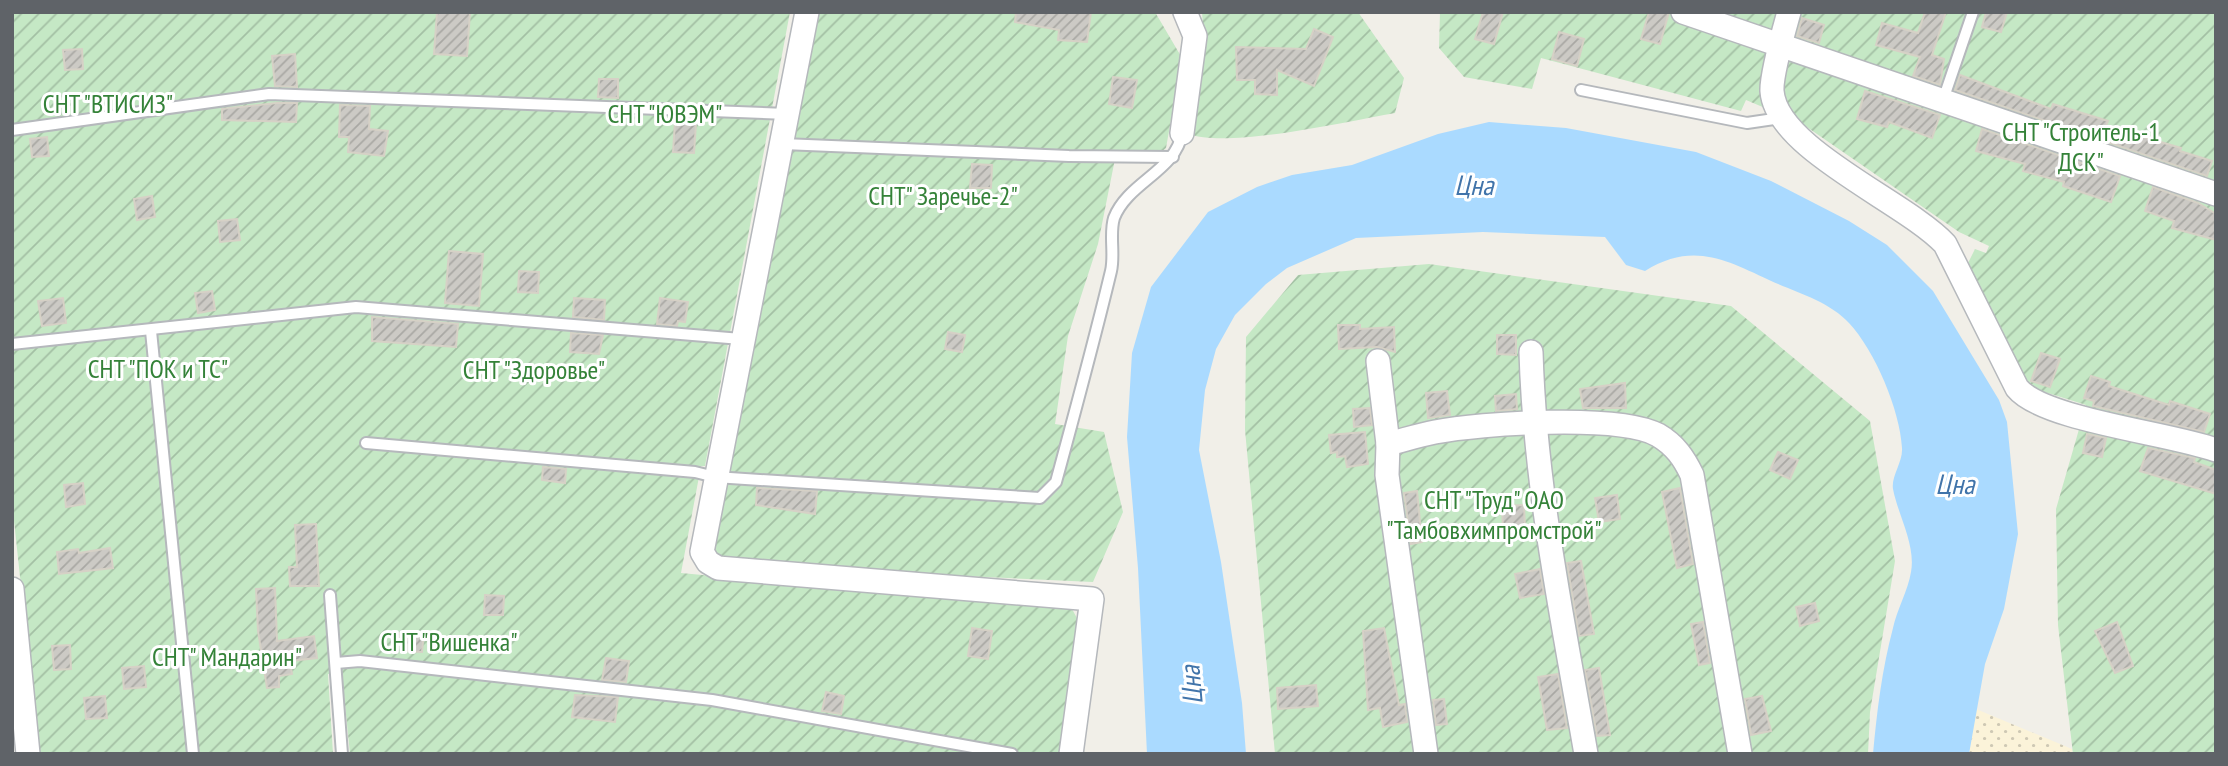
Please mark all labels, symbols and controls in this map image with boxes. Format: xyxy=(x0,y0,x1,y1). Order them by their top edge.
park label: СНТ "ВТИСИЗ" xyxy=(43,87,173,120)
park label: СНТ "ЮВЭМ" xyxy=(607,97,723,130)
park label: СНТ "Строитель-1 ДСК" xyxy=(2002,115,2160,178)
water label: Цна xyxy=(1455,166,1495,203)
park label: СНТ" Заречье-2" xyxy=(868,179,1018,212)
park label: СНТ "ПОК и ТС" xyxy=(88,352,228,385)
park label: СНТ "Здоровье" xyxy=(463,353,605,386)
water label: Цна xyxy=(1936,465,1976,502)
park label: СНТ "Труд" ОАО "Тамбовхимпромстрой" xyxy=(1386,483,1602,546)
park label: СНТ "Вишенка" xyxy=(380,625,518,658)
park label: СНТ" Мандарин" xyxy=(152,640,302,673)
water label: Цна xyxy=(1170,662,1211,706)

